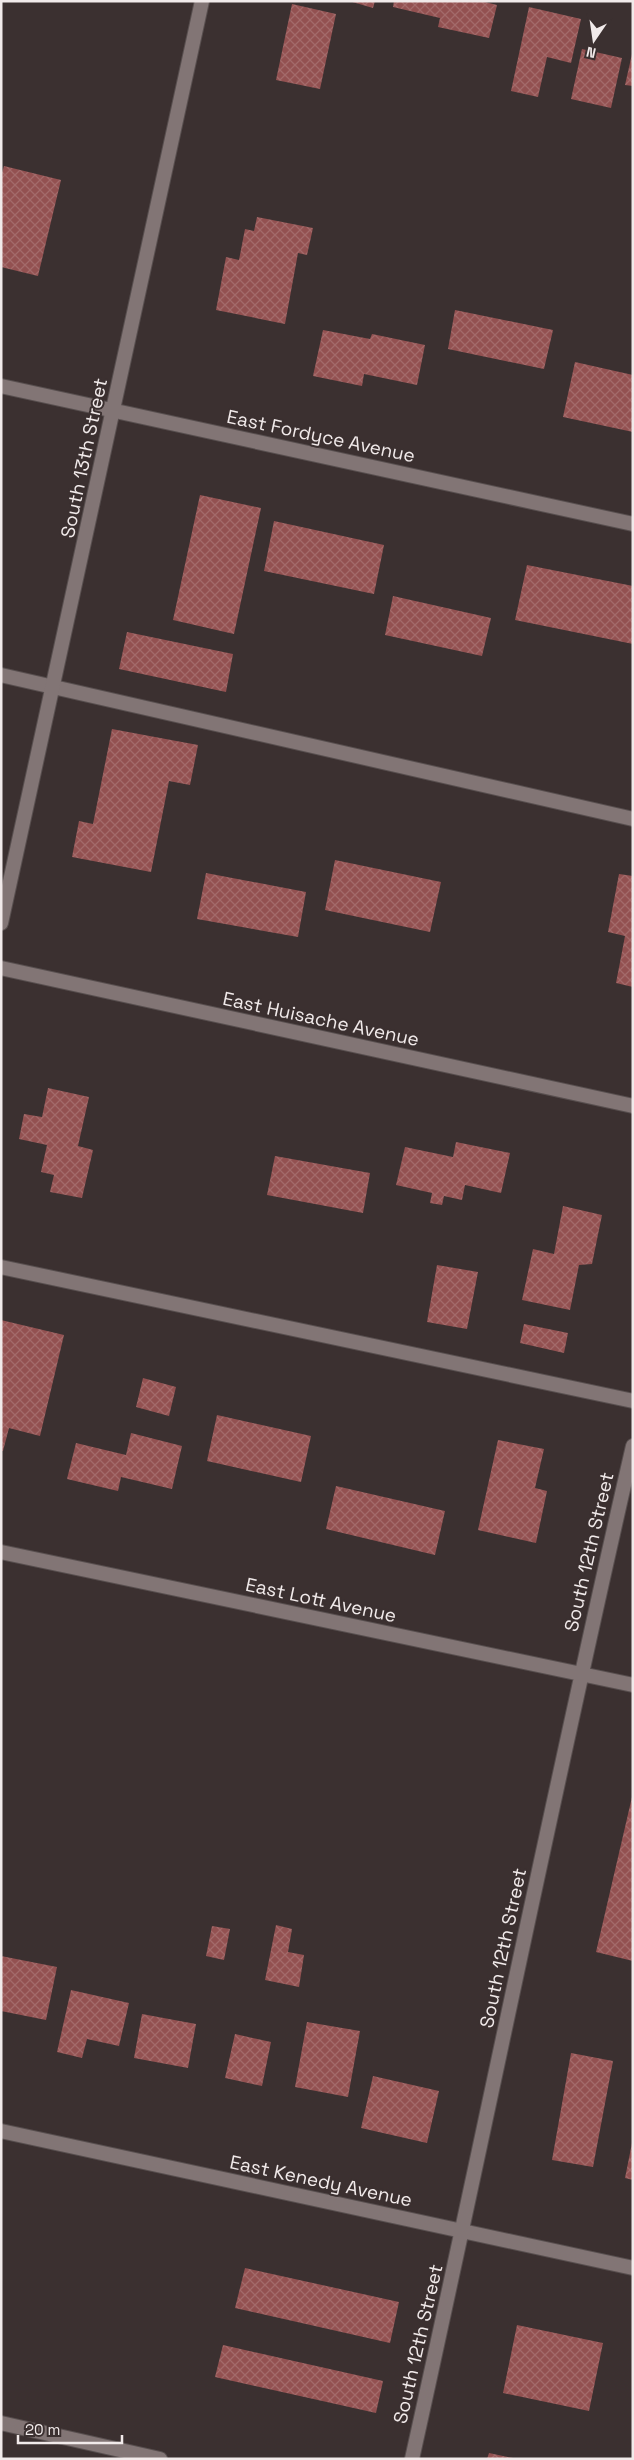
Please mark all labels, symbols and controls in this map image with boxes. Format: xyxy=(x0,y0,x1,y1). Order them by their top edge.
north arrow xyxy=(569,15,619,65)
text: N xyxy=(584,43,598,62)
street label: South 13th Street xyxy=(55,376,113,540)
street label: East Fordyce Avenue xyxy=(225,404,417,468)
street label: East Huisache Avenue xyxy=(220,986,422,1052)
street label: South 12th Street xyxy=(558,1470,620,1634)
street label: East Lott Avenue xyxy=(243,1572,399,1628)
street label: South 12th Street xyxy=(474,1866,532,2030)
street label: East Kenedy Avenue xyxy=(227,2149,415,2213)
street label: South 12th Street xyxy=(387,2262,449,2426)
scale bar xyxy=(18,2412,121,2444)
text: 20 m xyxy=(25,2420,60,2439)

